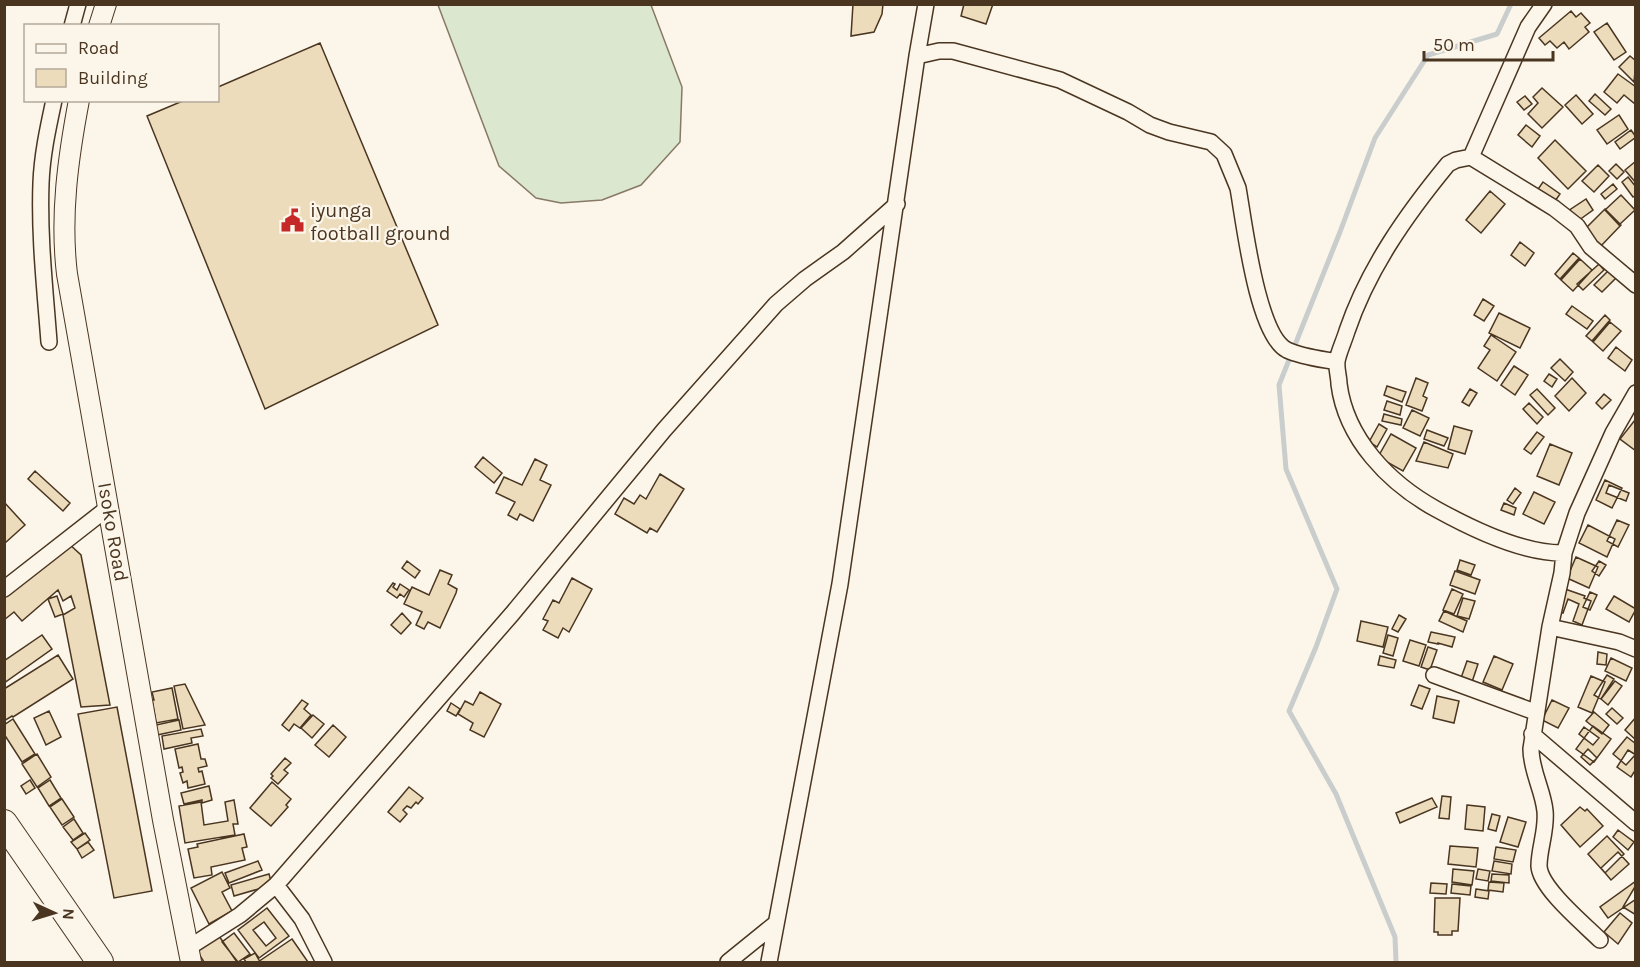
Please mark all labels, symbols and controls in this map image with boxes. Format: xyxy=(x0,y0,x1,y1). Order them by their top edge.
legend xyxy=(24,24,219,102)
scale bar xyxy=(1424,24,1553,62)
text: 50 m xyxy=(1433,34,1475,56)
text: Road xyxy=(78,37,119,59)
text: Building xyxy=(78,67,148,89)
place label: iyunga football ground xyxy=(310,199,451,245)
public building icon: iyunga football ground xyxy=(279,208,305,234)
street label: Isoko Road xyxy=(93,481,133,583)
north arrow xyxy=(24,883,84,943)
text: N xyxy=(59,908,78,920)

